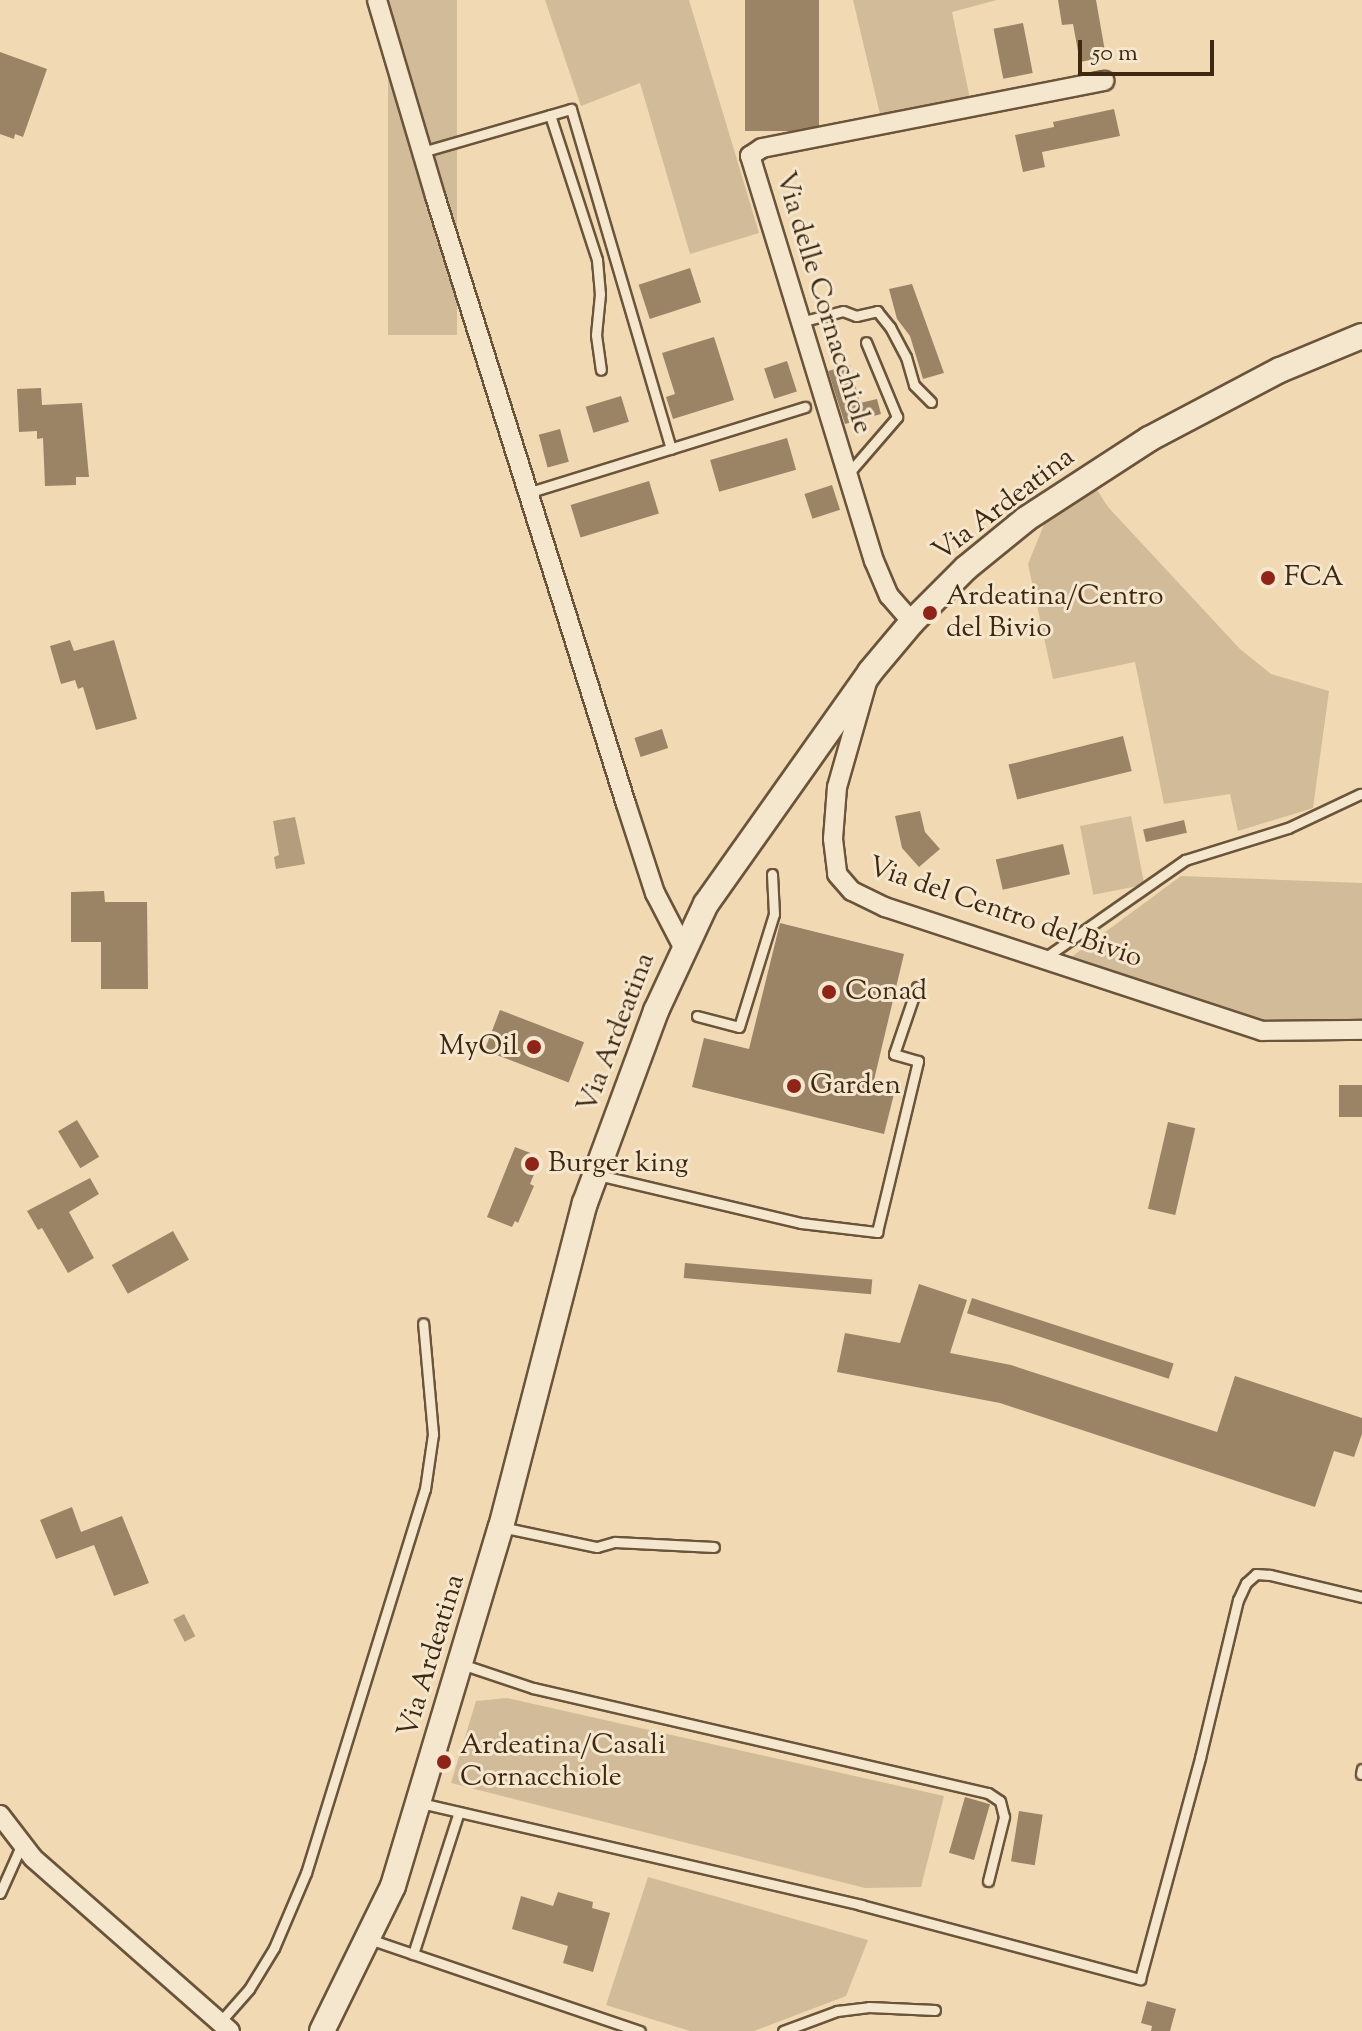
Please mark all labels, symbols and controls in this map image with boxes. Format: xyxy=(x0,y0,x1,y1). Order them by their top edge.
scale bar xyxy=(1082,24,1218,74)
text: 50 m xyxy=(1092,37,1138,71)
street label: Via delle Cornacchiole xyxy=(767,168,879,438)
street label: Via Ardeatina xyxy=(927,441,1081,569)
place label: FCA xyxy=(1284,561,1344,595)
marker: FCA xyxy=(1259,569,1277,587)
place label: Ardeatina/Centro del Bivio xyxy=(946,580,1164,646)
marker: Ardeatina/Centro del Bivio xyxy=(921,604,939,622)
street label: Via del Centro del Bivio xyxy=(863,850,1147,976)
street label: Via Ardeatina xyxy=(571,948,663,1118)
place label: Conad xyxy=(845,975,927,1009)
marker: Conad xyxy=(820,983,838,1001)
place label: MyOil xyxy=(439,1030,518,1064)
marker: MyOil xyxy=(525,1038,543,1056)
place label: Garden xyxy=(810,1069,901,1103)
marker: Garden xyxy=(785,1077,803,1095)
place label: Burger king xyxy=(548,1147,688,1181)
marker: Burger king xyxy=(523,1155,541,1173)
street label: Via Ardeatina xyxy=(391,1570,473,1742)
place label: Ardeatina/Casali Cornacchiole xyxy=(460,1729,666,1795)
marker: Ardeatina/Casali Cornacchiole xyxy=(435,1753,453,1771)

